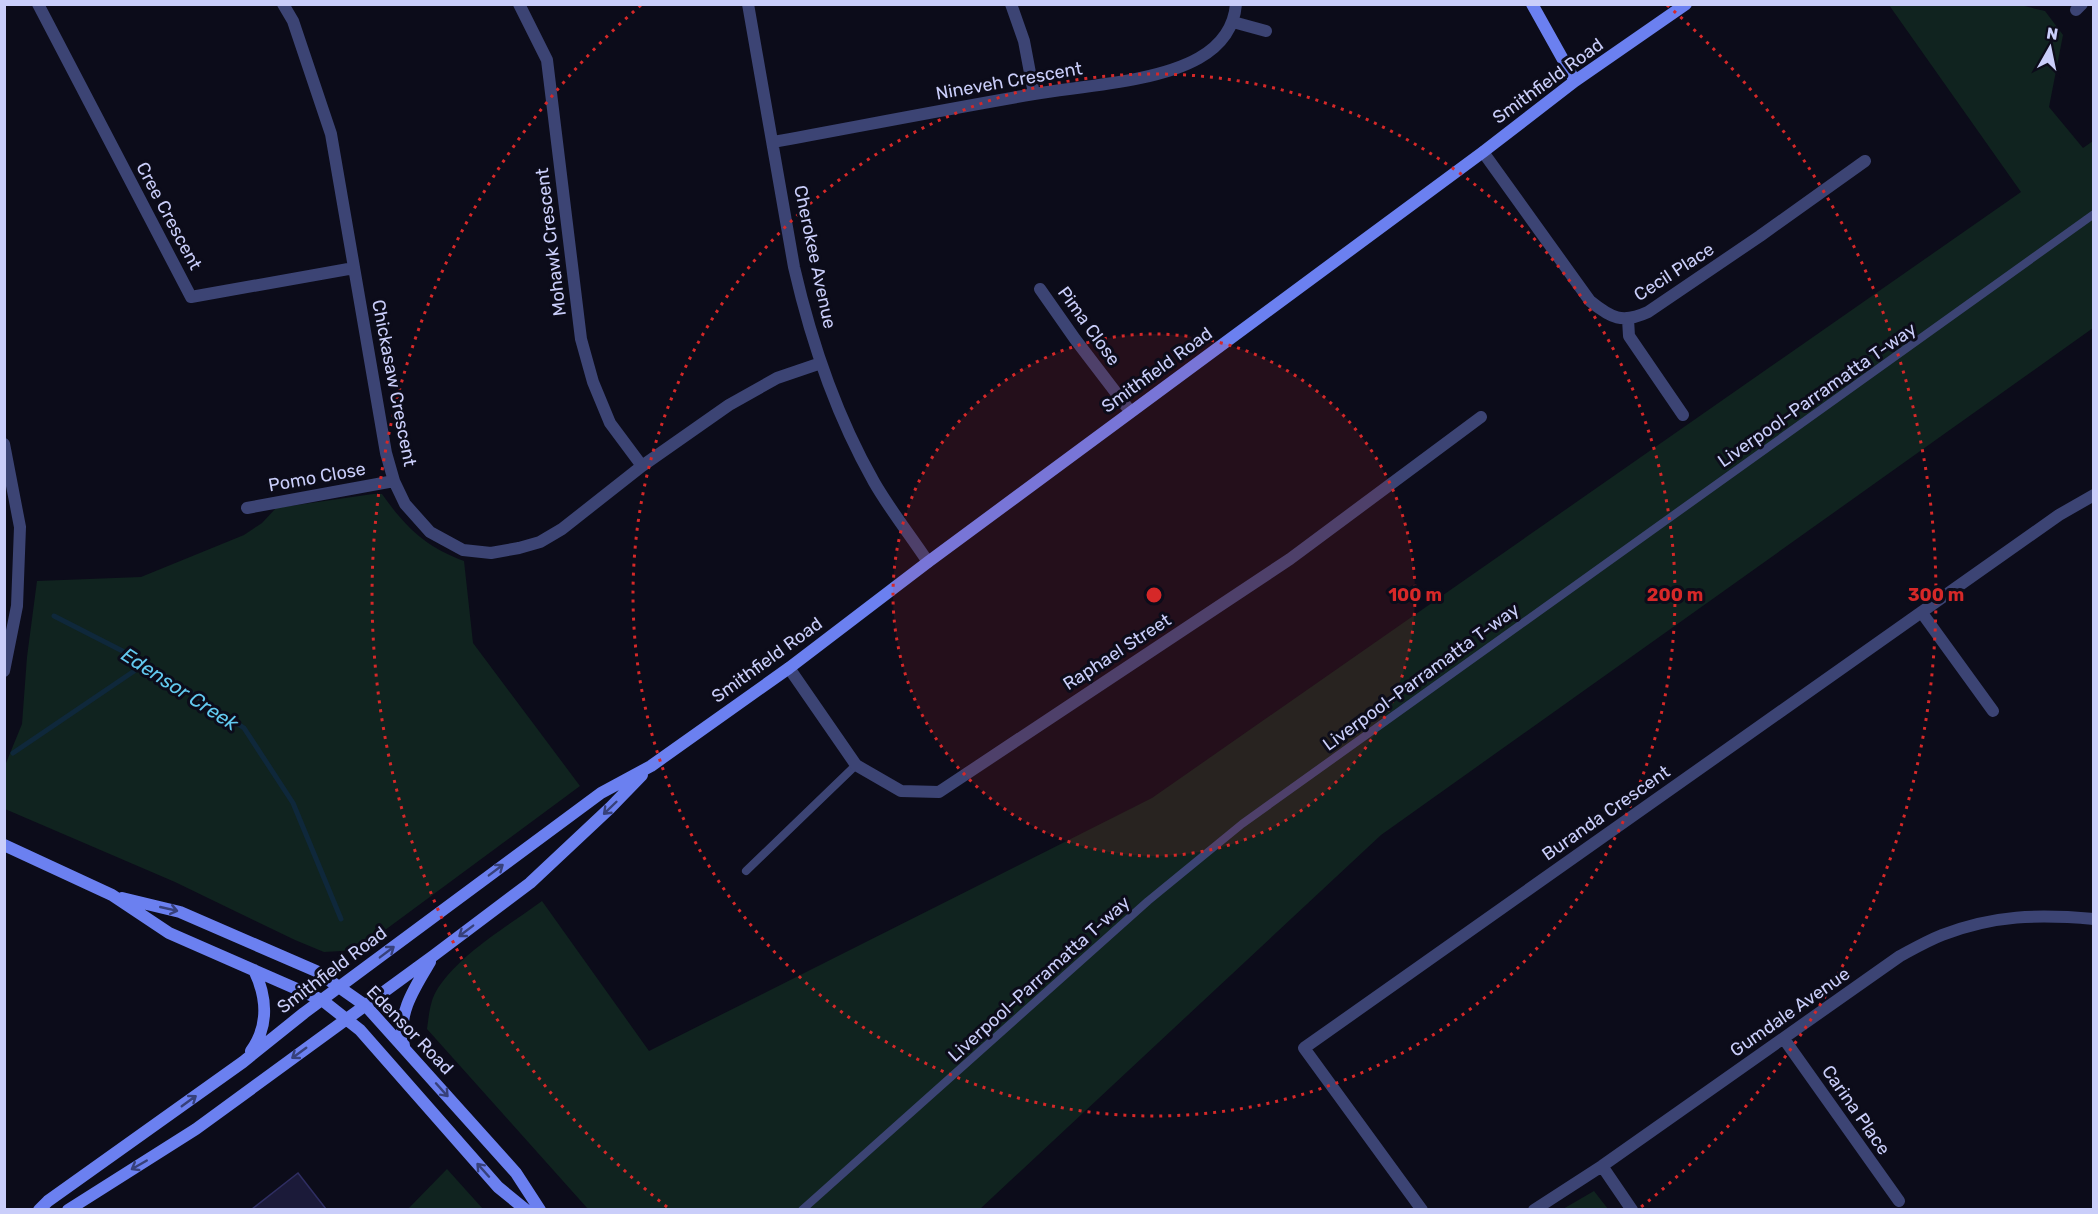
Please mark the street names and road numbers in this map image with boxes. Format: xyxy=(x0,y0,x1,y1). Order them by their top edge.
street label: Smithfield Road xyxy=(1488,33,1608,129)
street label: Nineveh Crescent xyxy=(934,57,1084,105)
street label: Cree Crescent xyxy=(131,158,207,274)
street label: Mohawk Crescent xyxy=(531,167,571,317)
street label: Cherokee Avenue xyxy=(789,183,841,331)
street label: Cecil Place xyxy=(1630,238,1718,306)
street label: Pima Close xyxy=(1053,282,1125,370)
street label: Chickasaw Crescent xyxy=(367,298,421,468)
street label: Liverpool–Parramatta T-way xyxy=(1714,318,1920,472)
street label: Smithfield Road xyxy=(1097,322,1217,418)
street label: Pomo Close xyxy=(267,458,367,496)
street label: Liverpool–Parramatta T-way xyxy=(1319,598,1523,756)
street label: Raphael Street xyxy=(1059,609,1175,695)
street label: Smithfield Road xyxy=(707,612,827,708)
street label: Buranda Crescent xyxy=(1538,761,1674,865)
street label: Liverpool–Parramatta T-way xyxy=(944,891,1135,1067)
street label: Smithfield Road xyxy=(273,922,391,1018)
street label: Gumdale Avenue xyxy=(1726,962,1854,1062)
street label: Edensor Road xyxy=(362,981,458,1079)
street label: Carina Place xyxy=(1817,1061,1895,1159)

